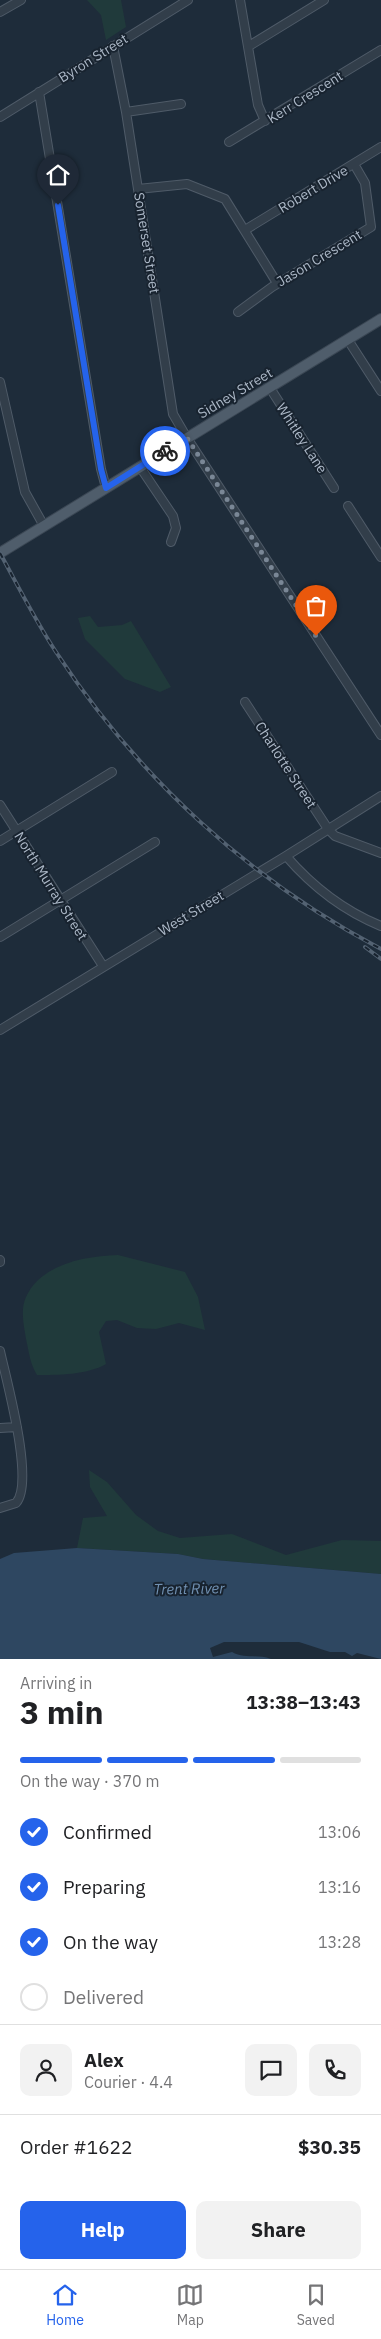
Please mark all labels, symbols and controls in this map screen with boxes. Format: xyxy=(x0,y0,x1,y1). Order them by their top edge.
street label: Byron Street xyxy=(55,30,131,86)
street label: Kerr Crescent xyxy=(264,67,346,127)
pin xyxy=(37,154,79,205)
icon: home xyxy=(44,161,72,189)
street label: Robert Drive xyxy=(275,161,351,217)
street label: Somerset Street xyxy=(130,191,164,295)
street label: Jason Crescent xyxy=(273,225,365,291)
street label: Sidney Street xyxy=(194,364,276,422)
street label: Whitley Lane xyxy=(272,399,332,477)
courier xyxy=(140,426,190,476)
icon: bike xyxy=(151,437,179,465)
pin xyxy=(295,585,337,636)
icon: bag xyxy=(302,592,330,620)
street label: Charlotte Street xyxy=(251,718,321,812)
street label: North Murray Street xyxy=(10,828,92,944)
street label: West Street xyxy=(155,886,227,940)
water label: Trent River xyxy=(153,1578,225,1599)
text: Arriving in xyxy=(20,1673,92,1693)
text: 13:38–13:43 xyxy=(246,1690,361,1714)
text: 3 min xyxy=(20,1691,104,1733)
text: On the way · 370 m xyxy=(20,1771,159,1791)
icon: check xyxy=(20,1818,48,1846)
text: Confirmed xyxy=(63,1820,152,1844)
text: 13:06 xyxy=(318,1822,361,1842)
icon: check xyxy=(20,1873,48,1901)
text: Preparing xyxy=(63,1875,145,1899)
text: 13:16 xyxy=(318,1877,361,1897)
icon: check xyxy=(20,1928,48,1956)
text: On the way xyxy=(63,1930,158,1954)
text: 13:28 xyxy=(318,1932,361,1952)
text: Delivered xyxy=(63,1985,144,2009)
button: person xyxy=(20,2044,72,2096)
button: chat xyxy=(245,2044,297,2096)
button: phone xyxy=(309,2044,361,2096)
text: Alex xyxy=(84,2048,124,2072)
text: Courier · 4.4 xyxy=(84,2072,173,2092)
text: Order #1622 xyxy=(20,2135,132,2159)
text: $30.35 xyxy=(298,2135,361,2159)
button: Help xyxy=(20,2201,186,2259)
button: Share xyxy=(196,2201,361,2259)
tab: Home xyxy=(46,2281,84,2329)
tab: Map xyxy=(176,2281,204,2329)
tab: Saved xyxy=(297,2281,335,2329)

